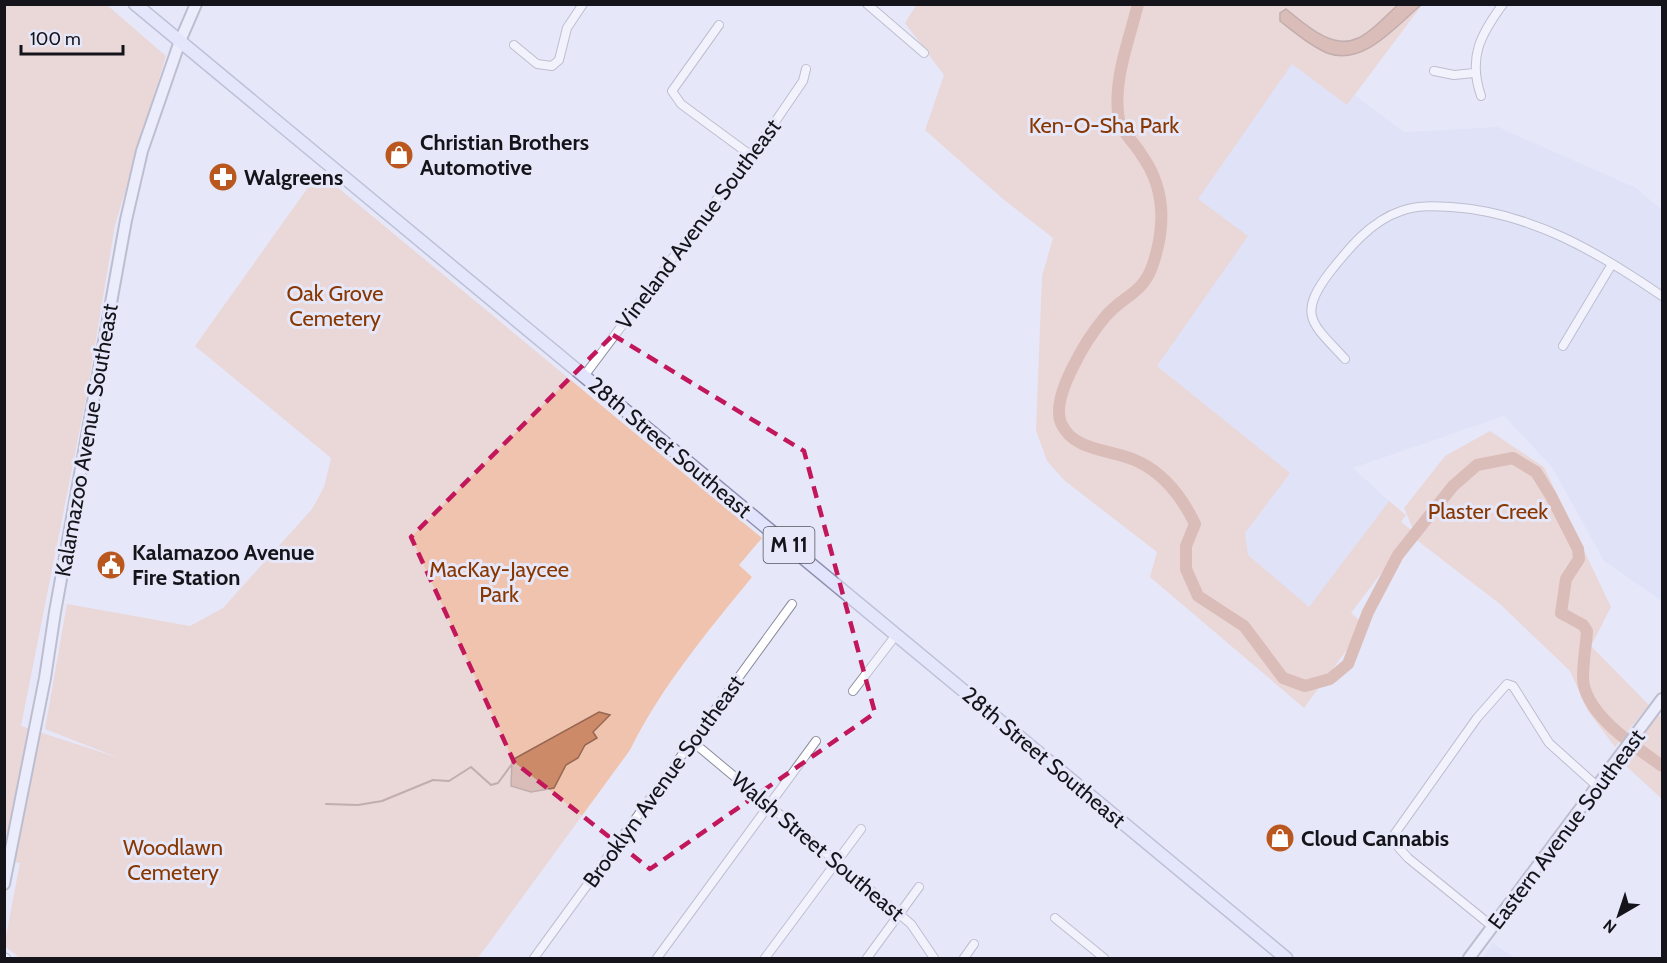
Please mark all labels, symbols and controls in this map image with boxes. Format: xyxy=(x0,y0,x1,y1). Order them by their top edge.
scale bar xyxy=(21,18,123,56)
text: 100 m xyxy=(30,28,81,50)
park label: Ken-O-Sha Park xyxy=(1029,112,1179,139)
street label: Vineland Avenue Southeast xyxy=(610,113,787,335)
place label: Christian Brothers Automotive xyxy=(420,129,589,181)
shop icon: Christian Brothers Automotive xyxy=(383,139,415,171)
pharmacy icon: Walgreens xyxy=(207,161,239,193)
place label: Walgreens xyxy=(244,164,343,191)
park label: Oak Grove Cemetery xyxy=(286,280,384,332)
street label: Kalamazoo Avenue Southeast xyxy=(49,301,124,579)
street label: 28th Street Southeast xyxy=(583,371,757,524)
park label: Plaster Creek xyxy=(1428,498,1548,525)
road number: M 11 xyxy=(764,527,814,563)
place label: Kalamazoo Avenue Fire Station xyxy=(132,539,314,591)
public building icon: Kalamazoo Avenue Fire Station xyxy=(95,549,127,581)
park label: MacKay-Jaycee Park xyxy=(429,556,569,608)
street label: Brooklyn Avenue Southeast xyxy=(577,669,750,893)
street label: 28th Street Southeast xyxy=(957,681,1131,834)
street label: Eastern Avenue Southeast xyxy=(1482,723,1651,935)
street label: Walsh Street Southeast xyxy=(726,766,910,927)
shop icon: Cloud Cannabis xyxy=(1264,822,1296,854)
place label: Cloud Cannabis xyxy=(1301,825,1449,852)
park label: Woodlawn Cemetery xyxy=(123,834,223,886)
north arrow xyxy=(1589,885,1649,945)
text: N xyxy=(1600,915,1620,937)

